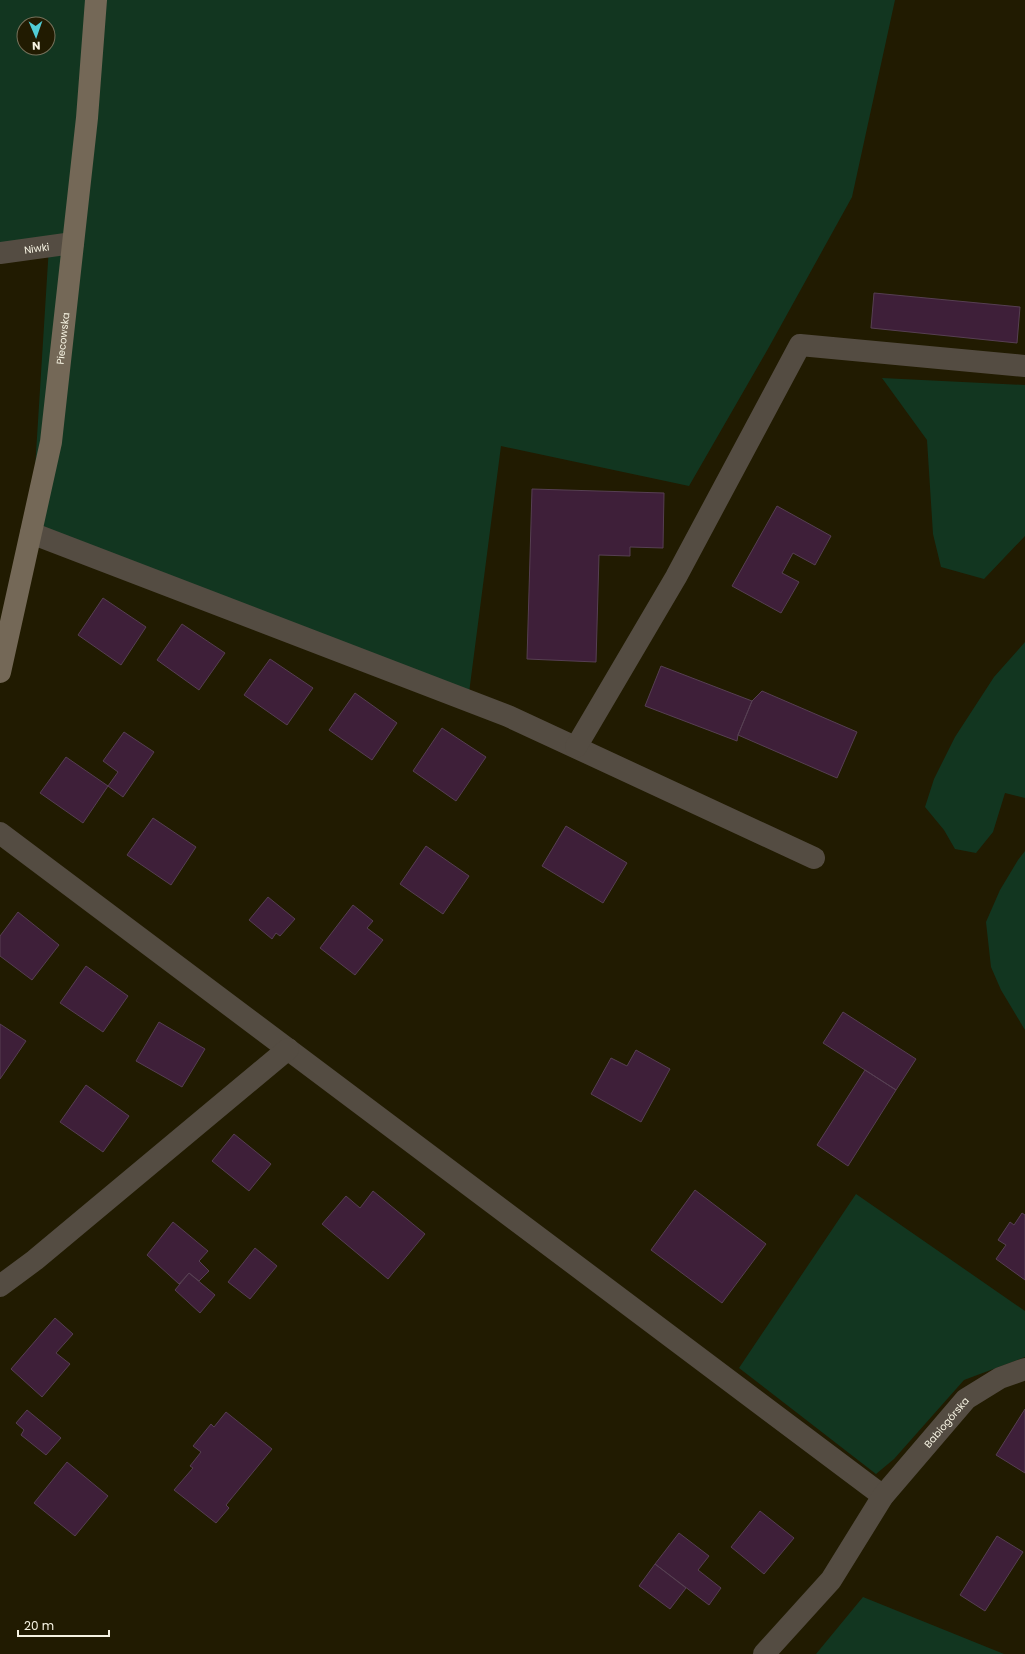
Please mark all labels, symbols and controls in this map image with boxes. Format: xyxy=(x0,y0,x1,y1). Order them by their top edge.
north arrow xyxy=(16,16,56,56)
text: N xyxy=(32,38,41,54)
street label: Niwki xyxy=(23,239,50,258)
street label: Piecowska xyxy=(53,311,73,365)
street label: Babiogórska xyxy=(921,1394,973,1451)
scale bar xyxy=(18,1612,109,1638)
text: 20 m xyxy=(24,1617,54,1634)

